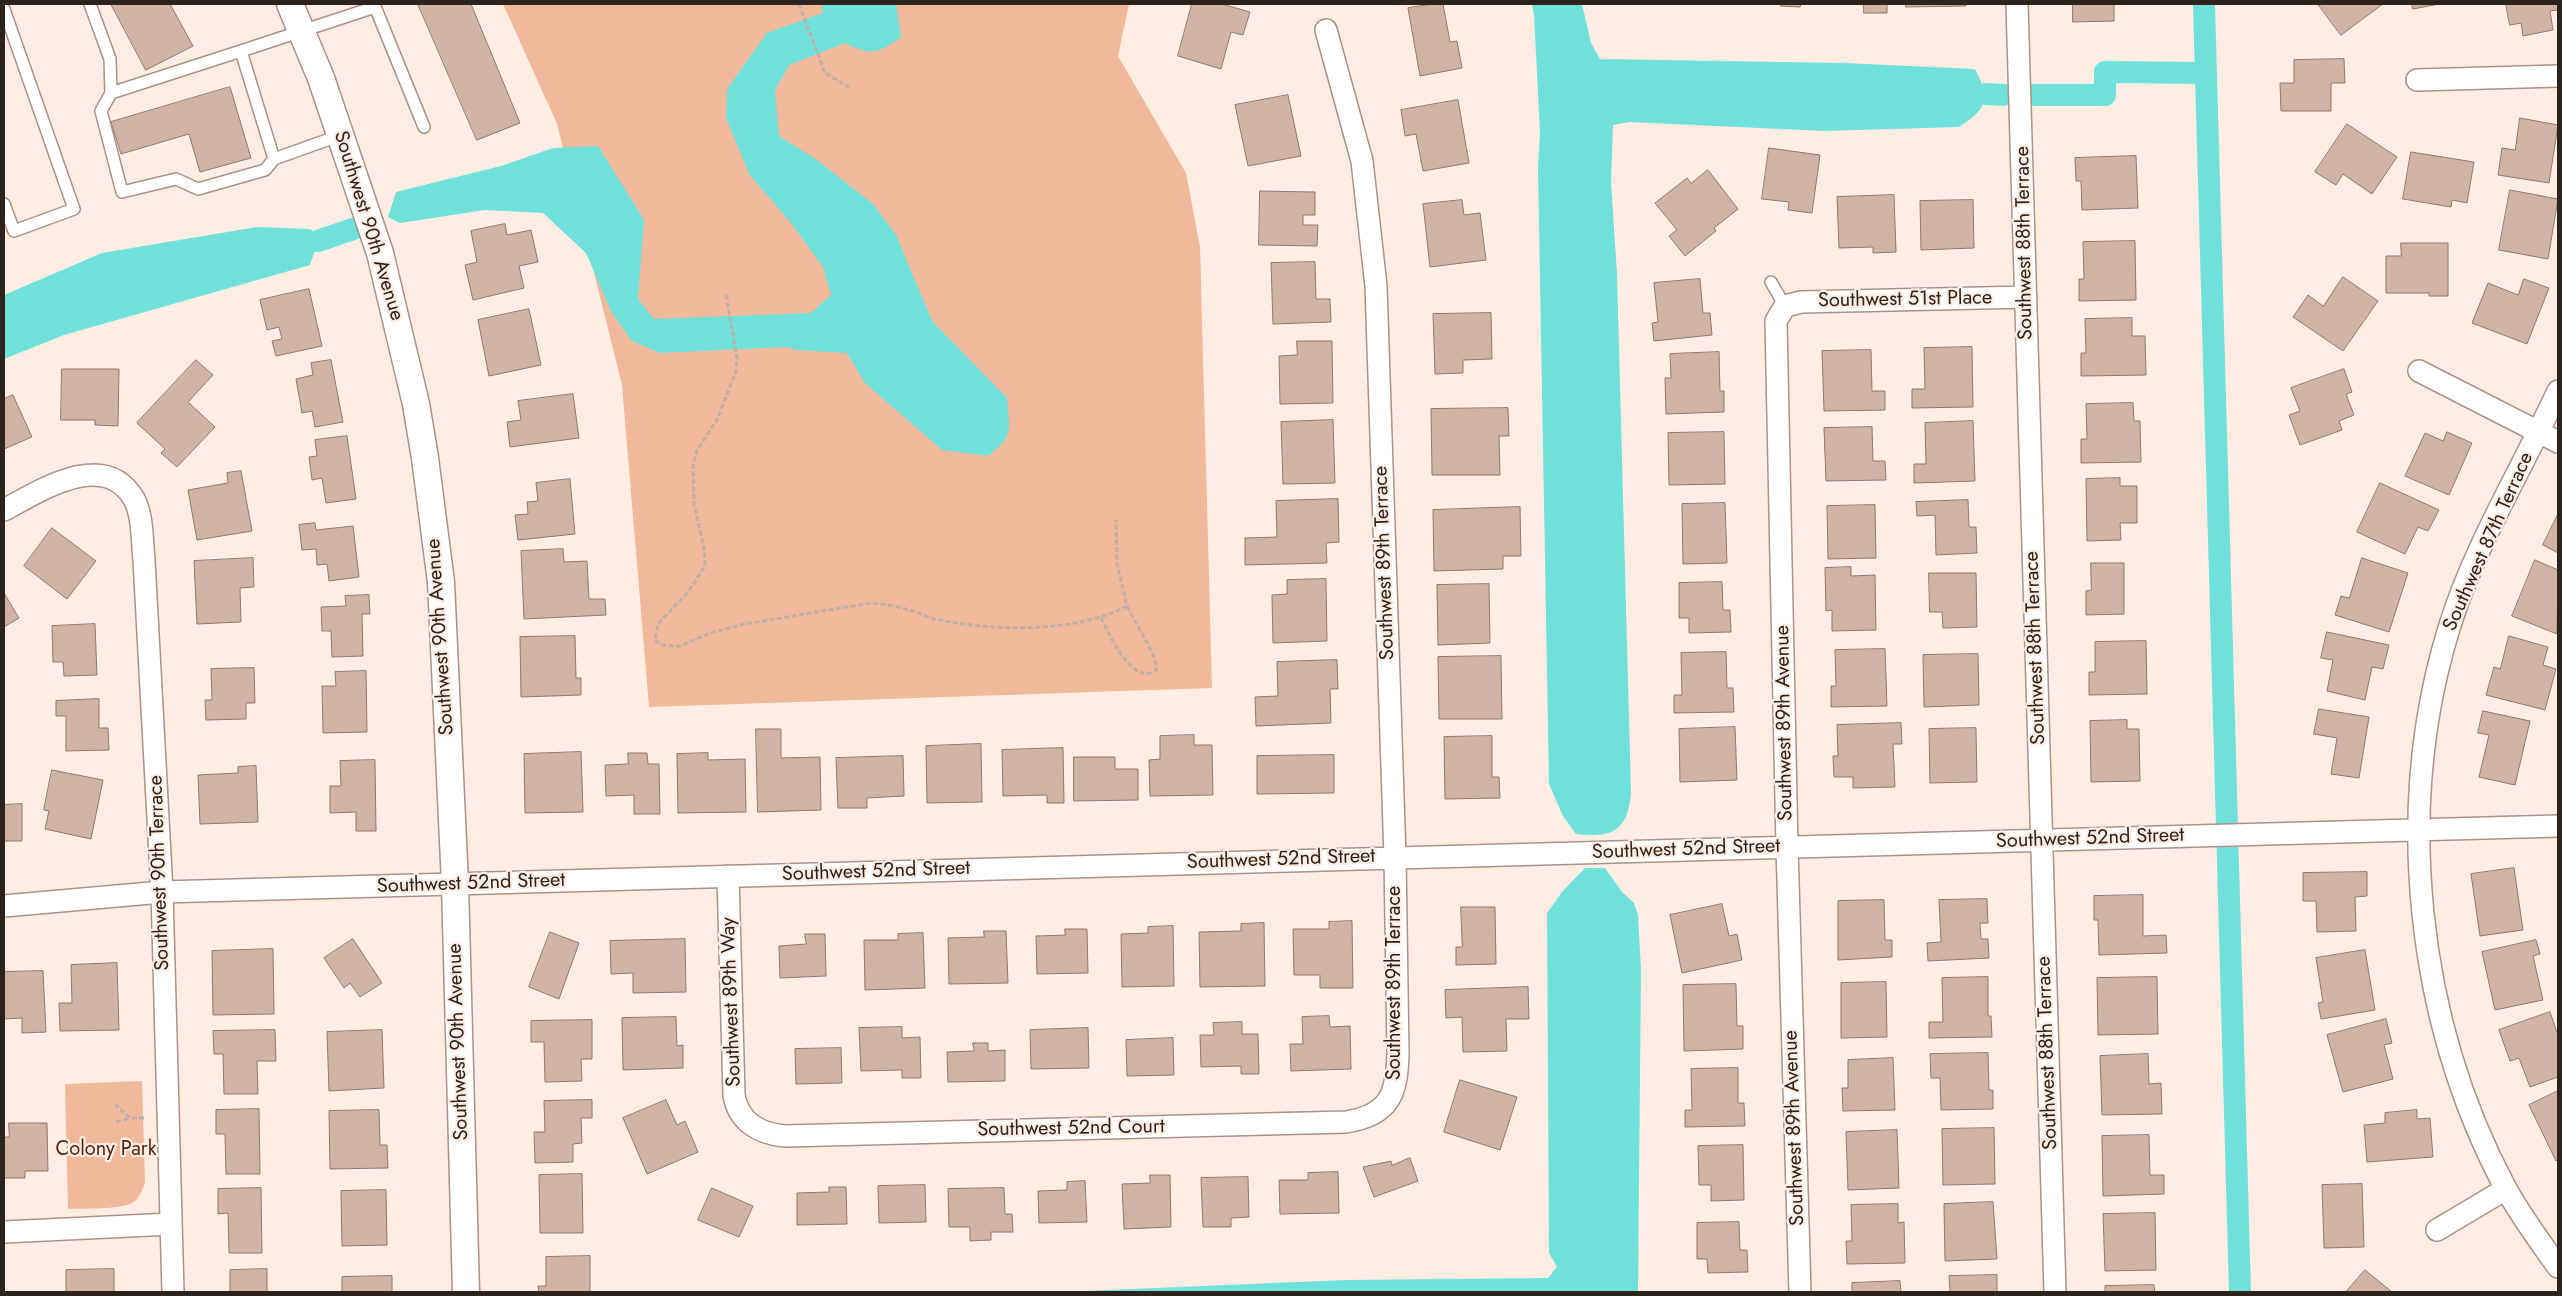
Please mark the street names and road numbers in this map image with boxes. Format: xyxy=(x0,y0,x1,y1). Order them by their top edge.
street label: Southwest 90th Avenue xyxy=(328,128,408,324)
street label: Southwest 88th Terrace xyxy=(2011,146,2039,340)
street label: Southwest 51st Place xyxy=(1818,286,1992,314)
street label: Southwest 87th Terrace xyxy=(2439,449,2539,635)
street label: Southwest 89th Terrace xyxy=(1370,465,1400,661)
street label: Southwest 90th Avenue xyxy=(422,538,460,736)
street label: Southwest 88th Terrace xyxy=(2021,551,2051,745)
street label: Southwest 89th Avenue xyxy=(1771,625,1799,821)
street label: Southwest 90th Terrace xyxy=(145,775,175,971)
street label: Southwest 52nd Street xyxy=(1995,824,2185,854)
street label: Southwest 52nd Street xyxy=(1591,835,1781,865)
street label: Southwest 52nd Street xyxy=(1186,845,1376,875)
street label: Southwest 52nd Street xyxy=(781,857,971,887)
street label: Southwest 52nd Street xyxy=(376,869,566,899)
street label: Southwest 89th Terrace xyxy=(1383,886,1407,1080)
street label: Southwest 89th Way xyxy=(717,917,747,1087)
street label: Southwest 90th Avenue xyxy=(444,943,474,1141)
street label: Southwest 88th Terrace xyxy=(2033,956,2063,1150)
street label: Southwest 89th Avenue xyxy=(1780,1030,1810,1226)
street label: Southwest 52nd Court xyxy=(977,1115,1165,1143)

